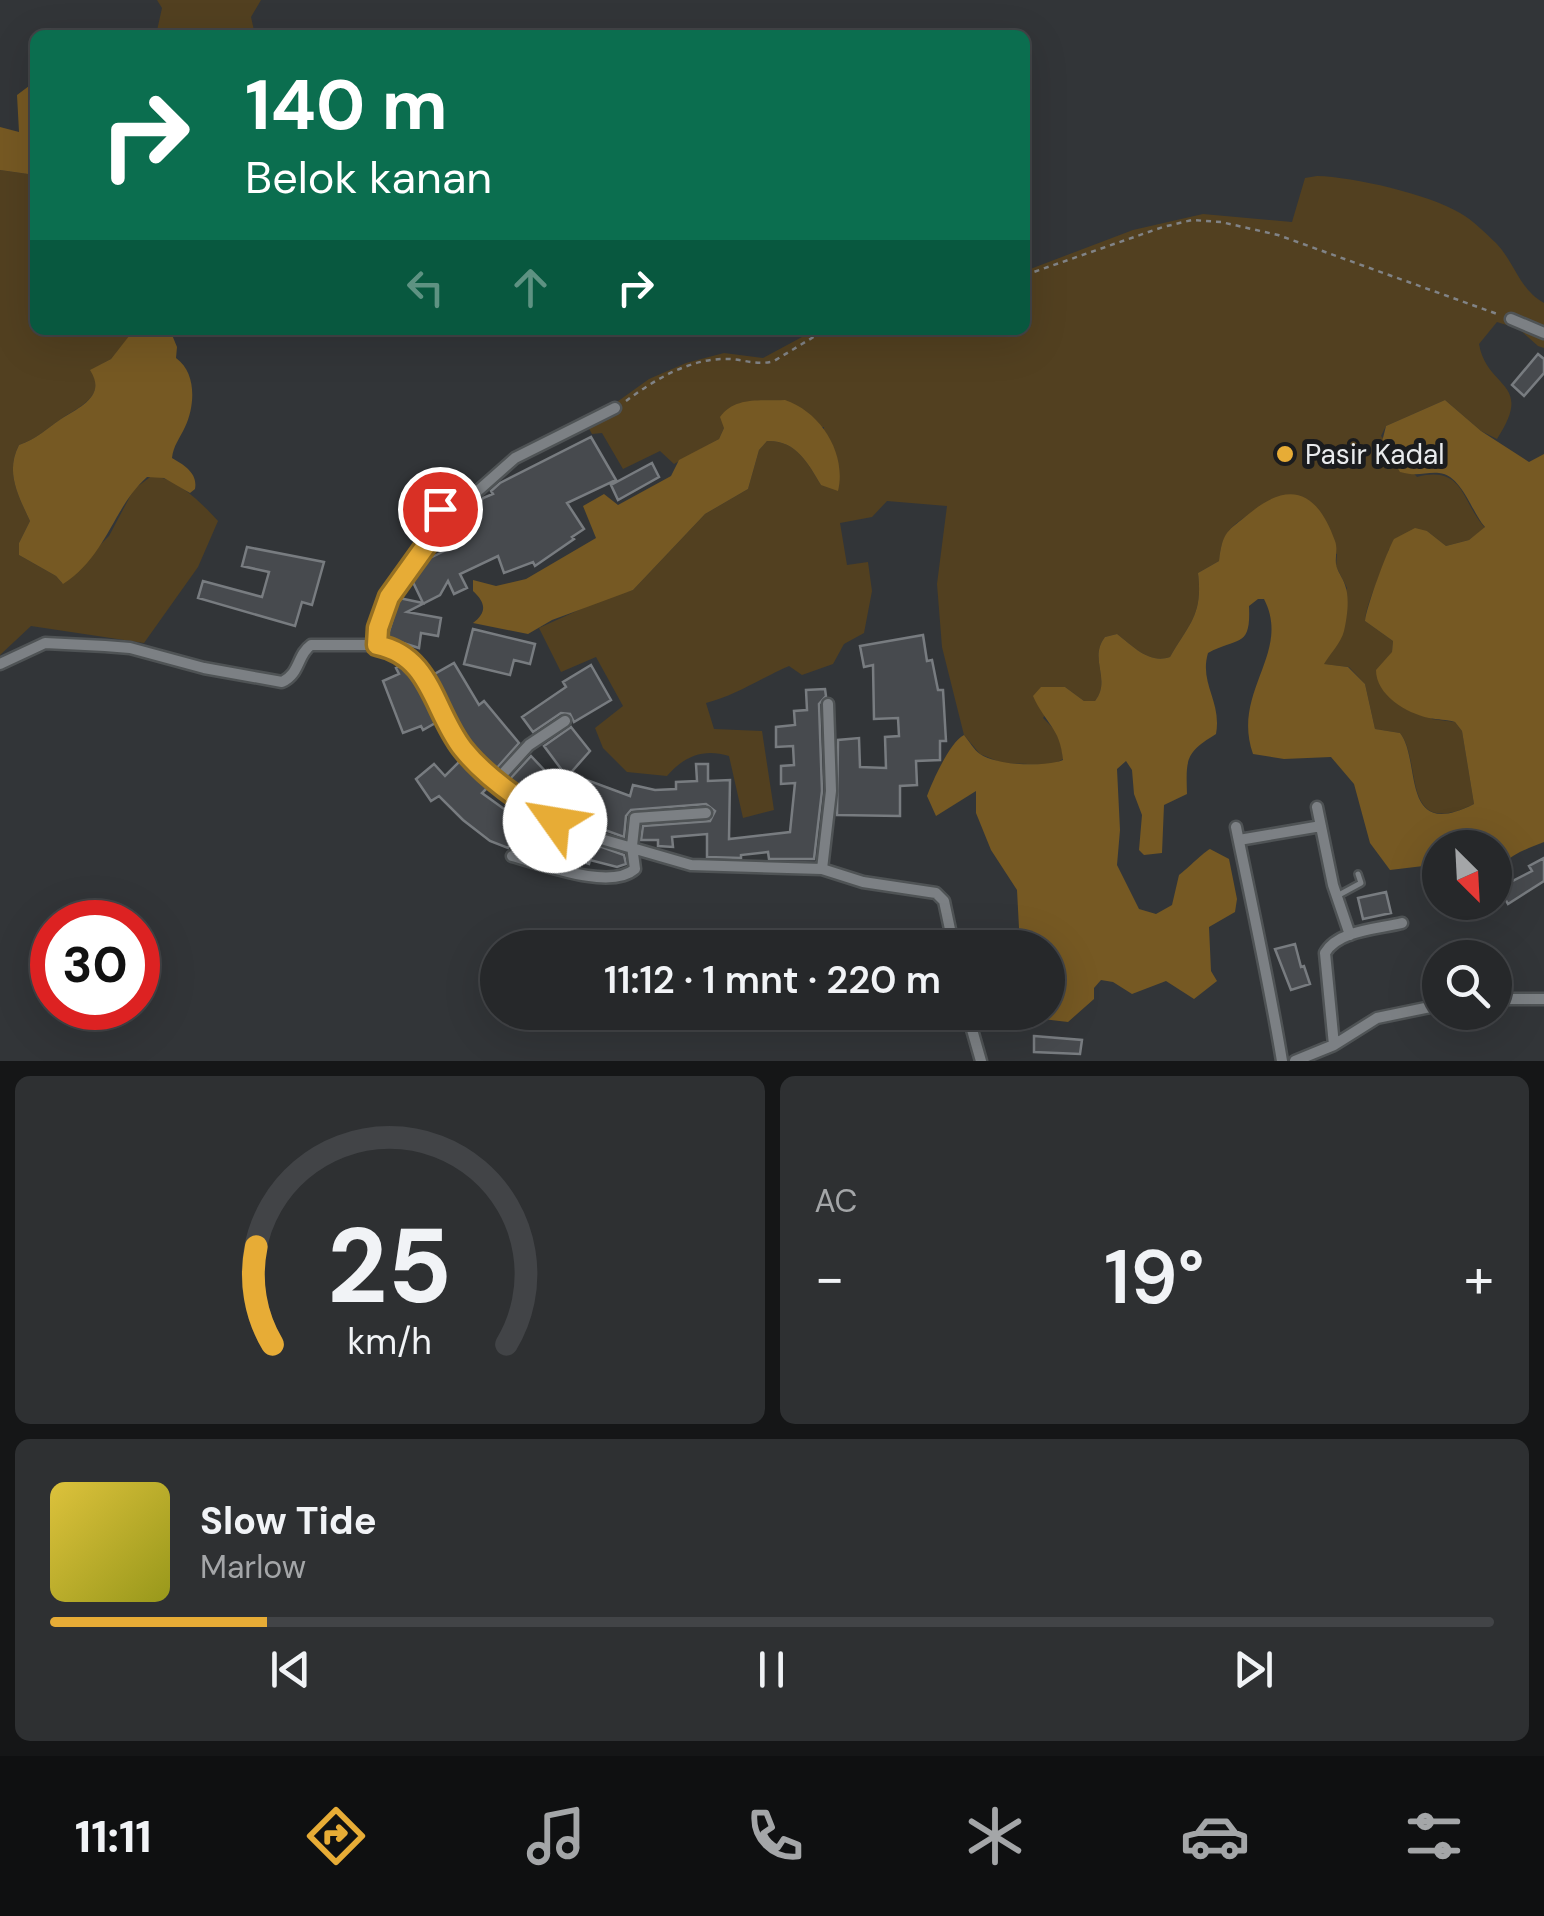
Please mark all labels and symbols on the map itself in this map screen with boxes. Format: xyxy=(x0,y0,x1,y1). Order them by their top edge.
place label: Pasir Kadal xyxy=(1305,436,1444,473)
marker: Pasir Kadal xyxy=(1274,443,1296,465)
pin xyxy=(398,467,483,552)
position arrow xyxy=(503,769,607,873)
north arrow xyxy=(1422,830,1512,920)
speed limit sign: 30 xyxy=(30,900,160,1030)

